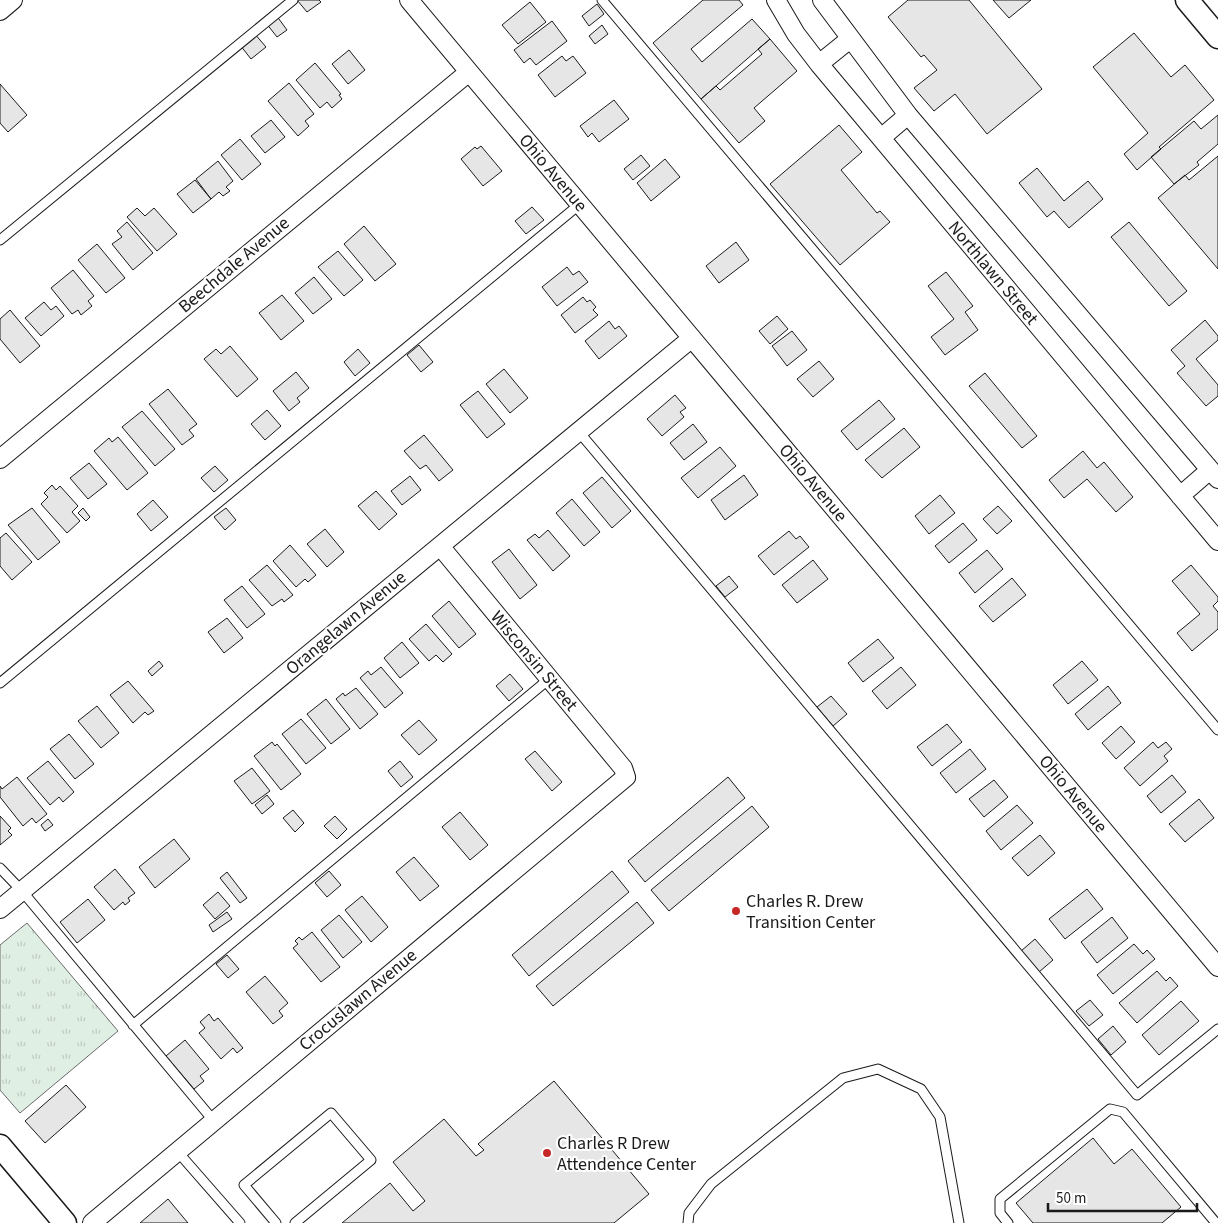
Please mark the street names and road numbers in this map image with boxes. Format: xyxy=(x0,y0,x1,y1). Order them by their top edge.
street label: Ohio Avenue xyxy=(513,129,593,217)
street label: Beechdale Avenue xyxy=(173,211,295,319)
street label: Northlawn Street xyxy=(942,216,1044,330)
street label: Ohio Avenue xyxy=(773,439,853,527)
street label: Orangelawn Avenue xyxy=(281,565,412,681)
street label: Wisconsin Street xyxy=(485,605,583,717)
street label: Ohio Avenue xyxy=(1033,750,1113,838)
street label: Crocuslawn Avenue xyxy=(294,943,422,1057)

